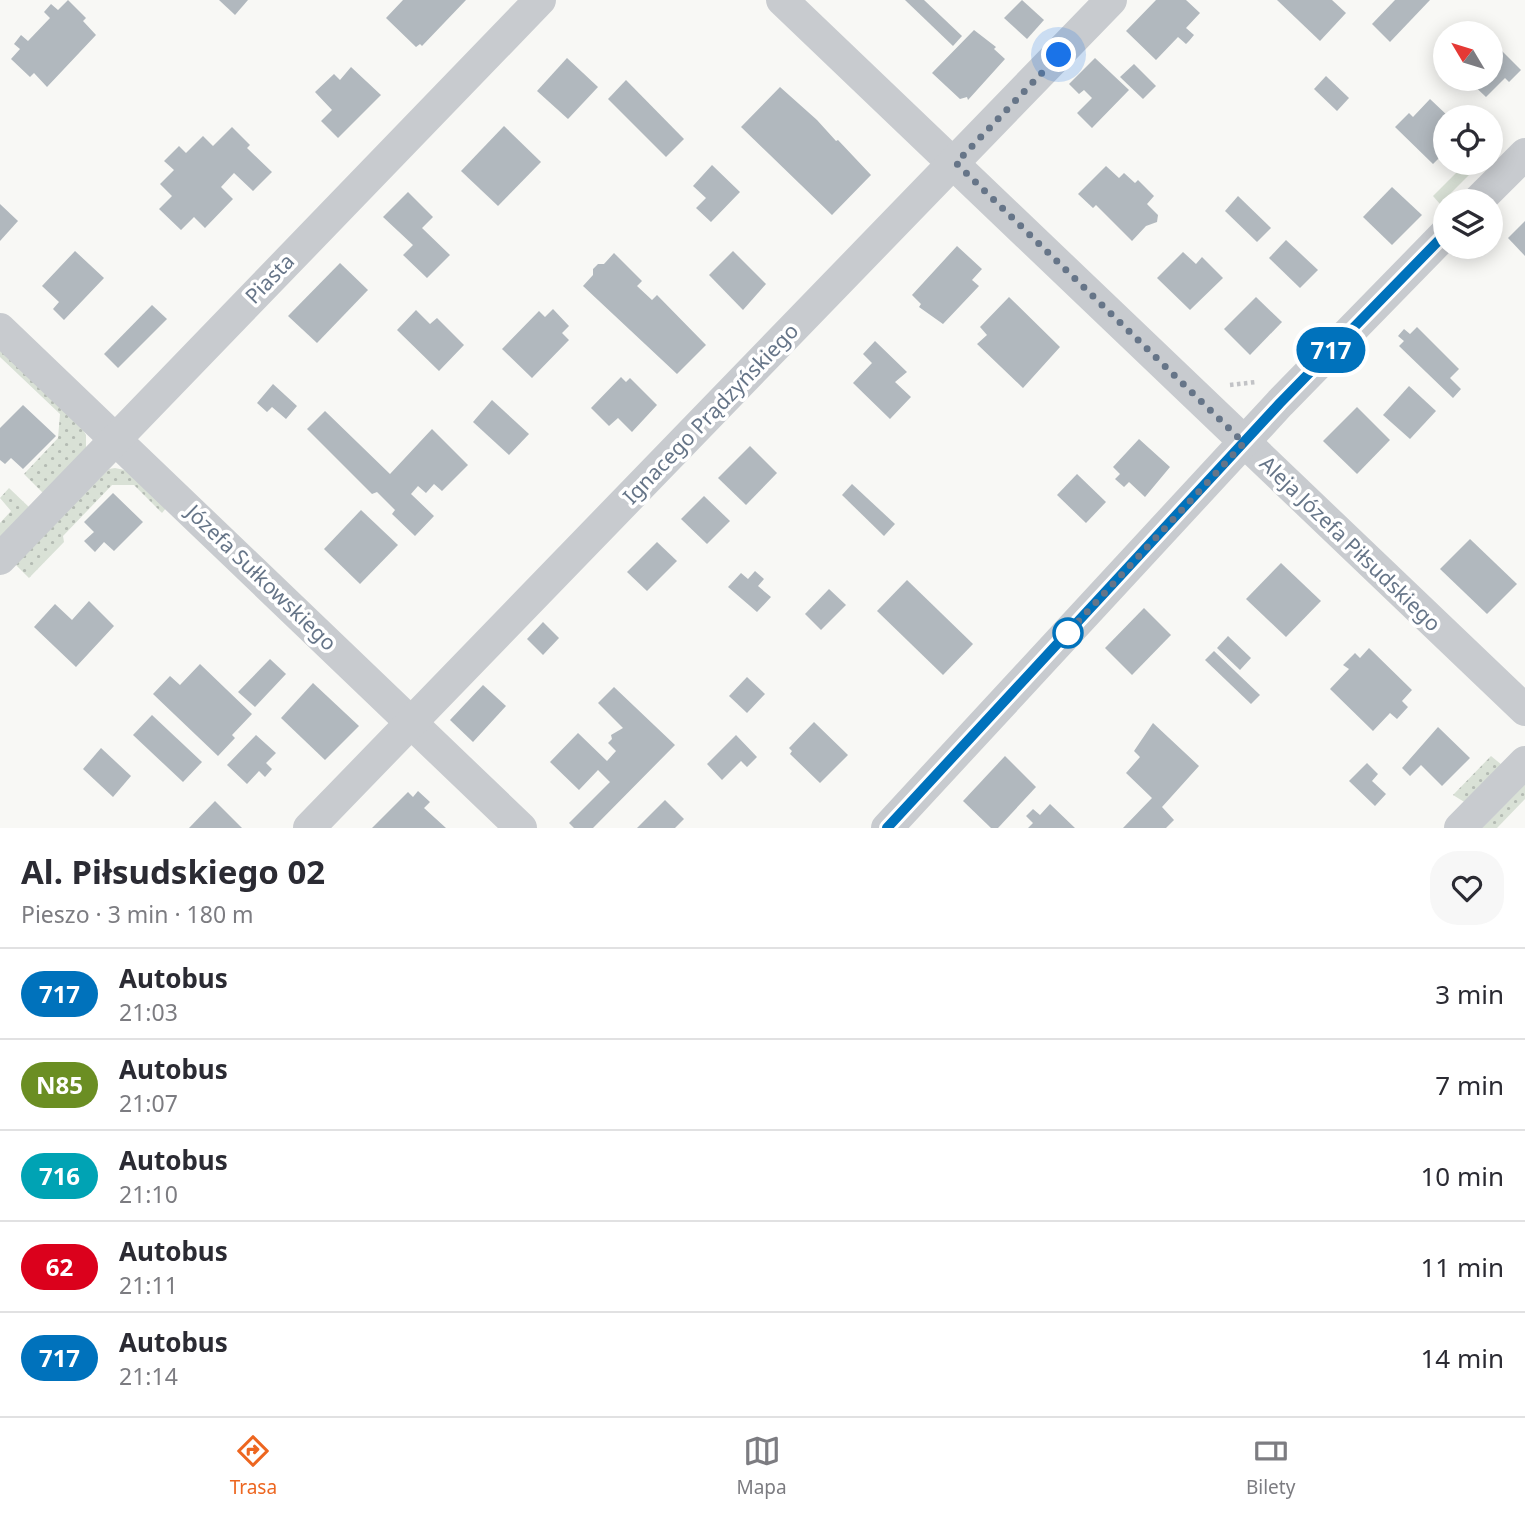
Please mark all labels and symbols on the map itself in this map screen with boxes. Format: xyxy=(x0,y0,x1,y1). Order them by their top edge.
north arrow xyxy=(1433,21,1503,91)
your location xyxy=(1041,37,1076,72)
street label: Piasta xyxy=(239,247,300,309)
street label: Ignacego Prądzyńskiego xyxy=(616,317,804,510)
line badge: 717 xyxy=(1291,327,1371,373)
street label: Aleja Józefa Piłsudskiego xyxy=(1254,449,1447,637)
street label: Józefa Sułkowskiego xyxy=(179,497,343,656)
unlabelled marker xyxy=(1053,618,1083,648)

